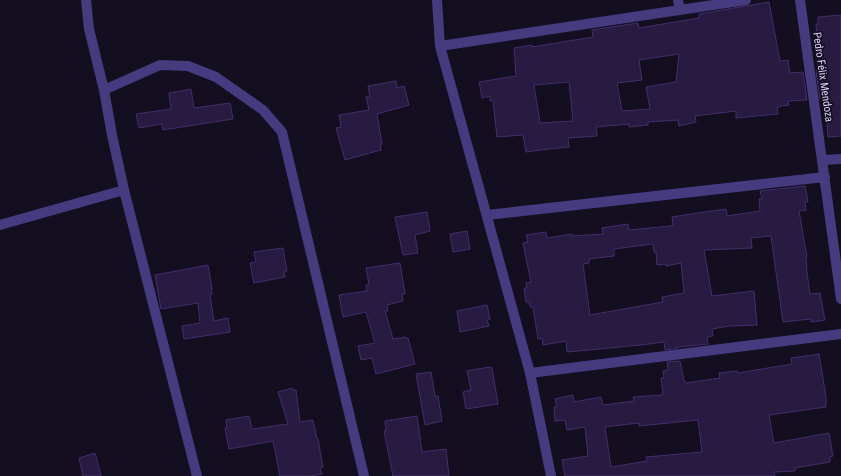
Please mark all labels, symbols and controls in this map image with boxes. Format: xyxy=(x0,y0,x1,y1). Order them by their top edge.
street label: Pedro Félix Mendoza xyxy=(810,31,836,123)

